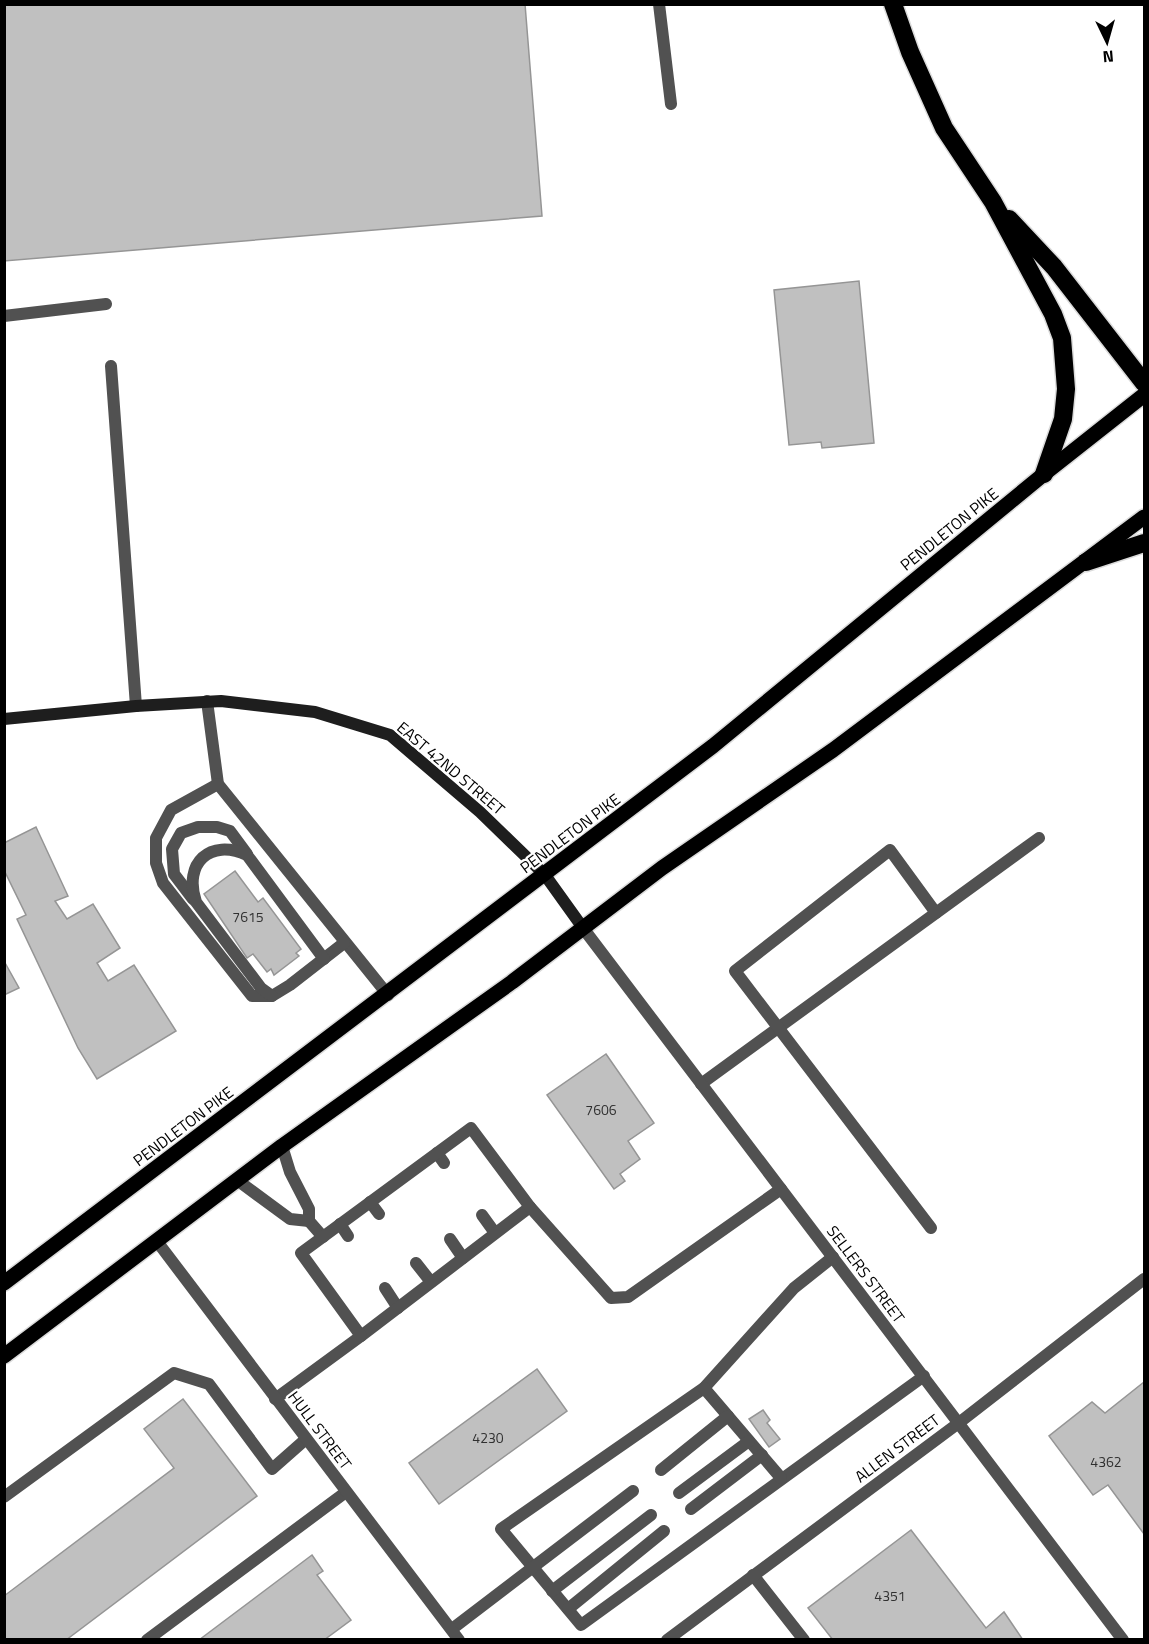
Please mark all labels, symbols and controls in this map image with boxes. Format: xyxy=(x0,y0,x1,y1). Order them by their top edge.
north arrow xyxy=(1077,12,1137,72)
text: N xyxy=(1102,45,1115,69)
street label: PENDLETON PIKE xyxy=(895,482,1003,576)
street label: EAST 42ND STREET xyxy=(392,716,511,821)
street label: PENDLETON PIKE xyxy=(515,787,625,879)
house number: 7615 xyxy=(232,906,264,927)
street label: PENDLETON PIKE xyxy=(128,1080,238,1172)
house number: 7606 xyxy=(585,1099,617,1120)
street label: SELLERS STREET xyxy=(821,1220,911,1328)
street label: HULL STREET xyxy=(282,1386,358,1475)
street label: ALLEN STREET xyxy=(849,1408,945,1488)
house number: 4230 xyxy=(472,1427,504,1448)
house number: 4362 xyxy=(1090,1451,1122,1472)
house number: 4351 xyxy=(874,1585,906,1606)

